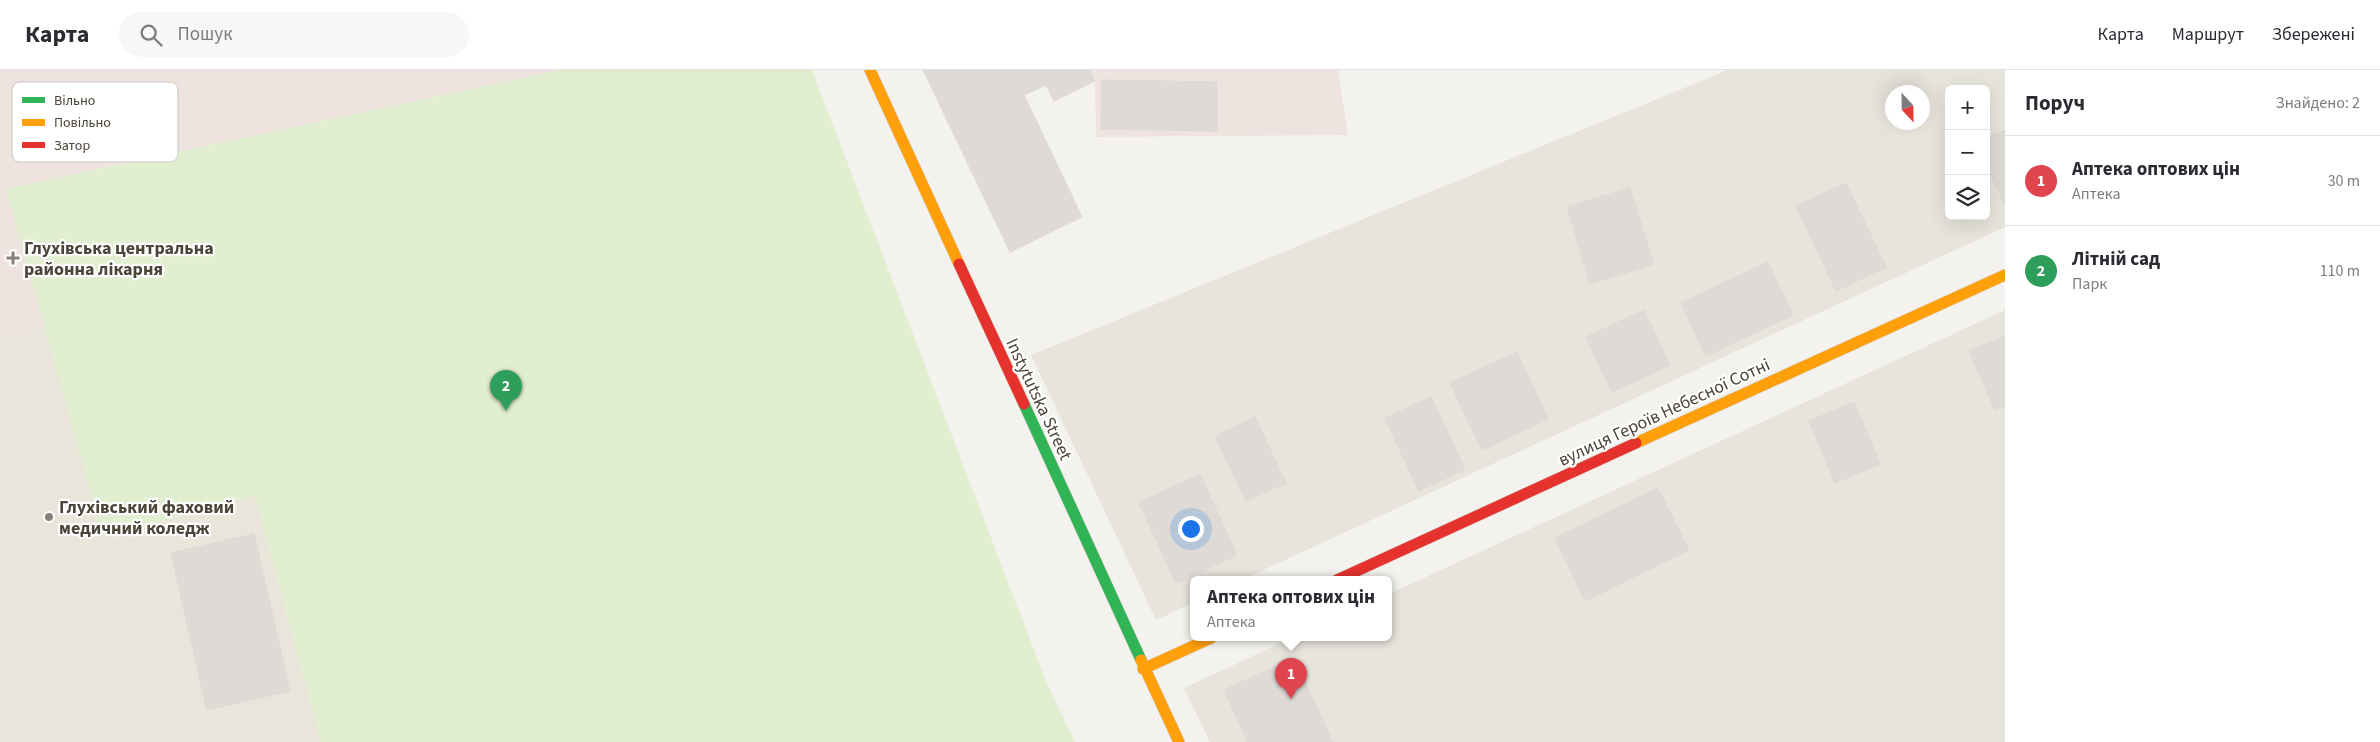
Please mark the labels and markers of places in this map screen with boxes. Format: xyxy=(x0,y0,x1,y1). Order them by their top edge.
place label: Глухівська центральна районна лікарня xyxy=(24,236,214,282)
marker: Глухівська центральна районна лікарня xyxy=(6,251,20,265)
pin: 2 xyxy=(490,370,522,411)
place label: Глухівський фаховий медичний коледж xyxy=(59,495,234,541)
marker: Глухівський фаховий медичний коледж xyxy=(43,511,55,523)
pin: 1 xyxy=(1275,658,1307,699)

